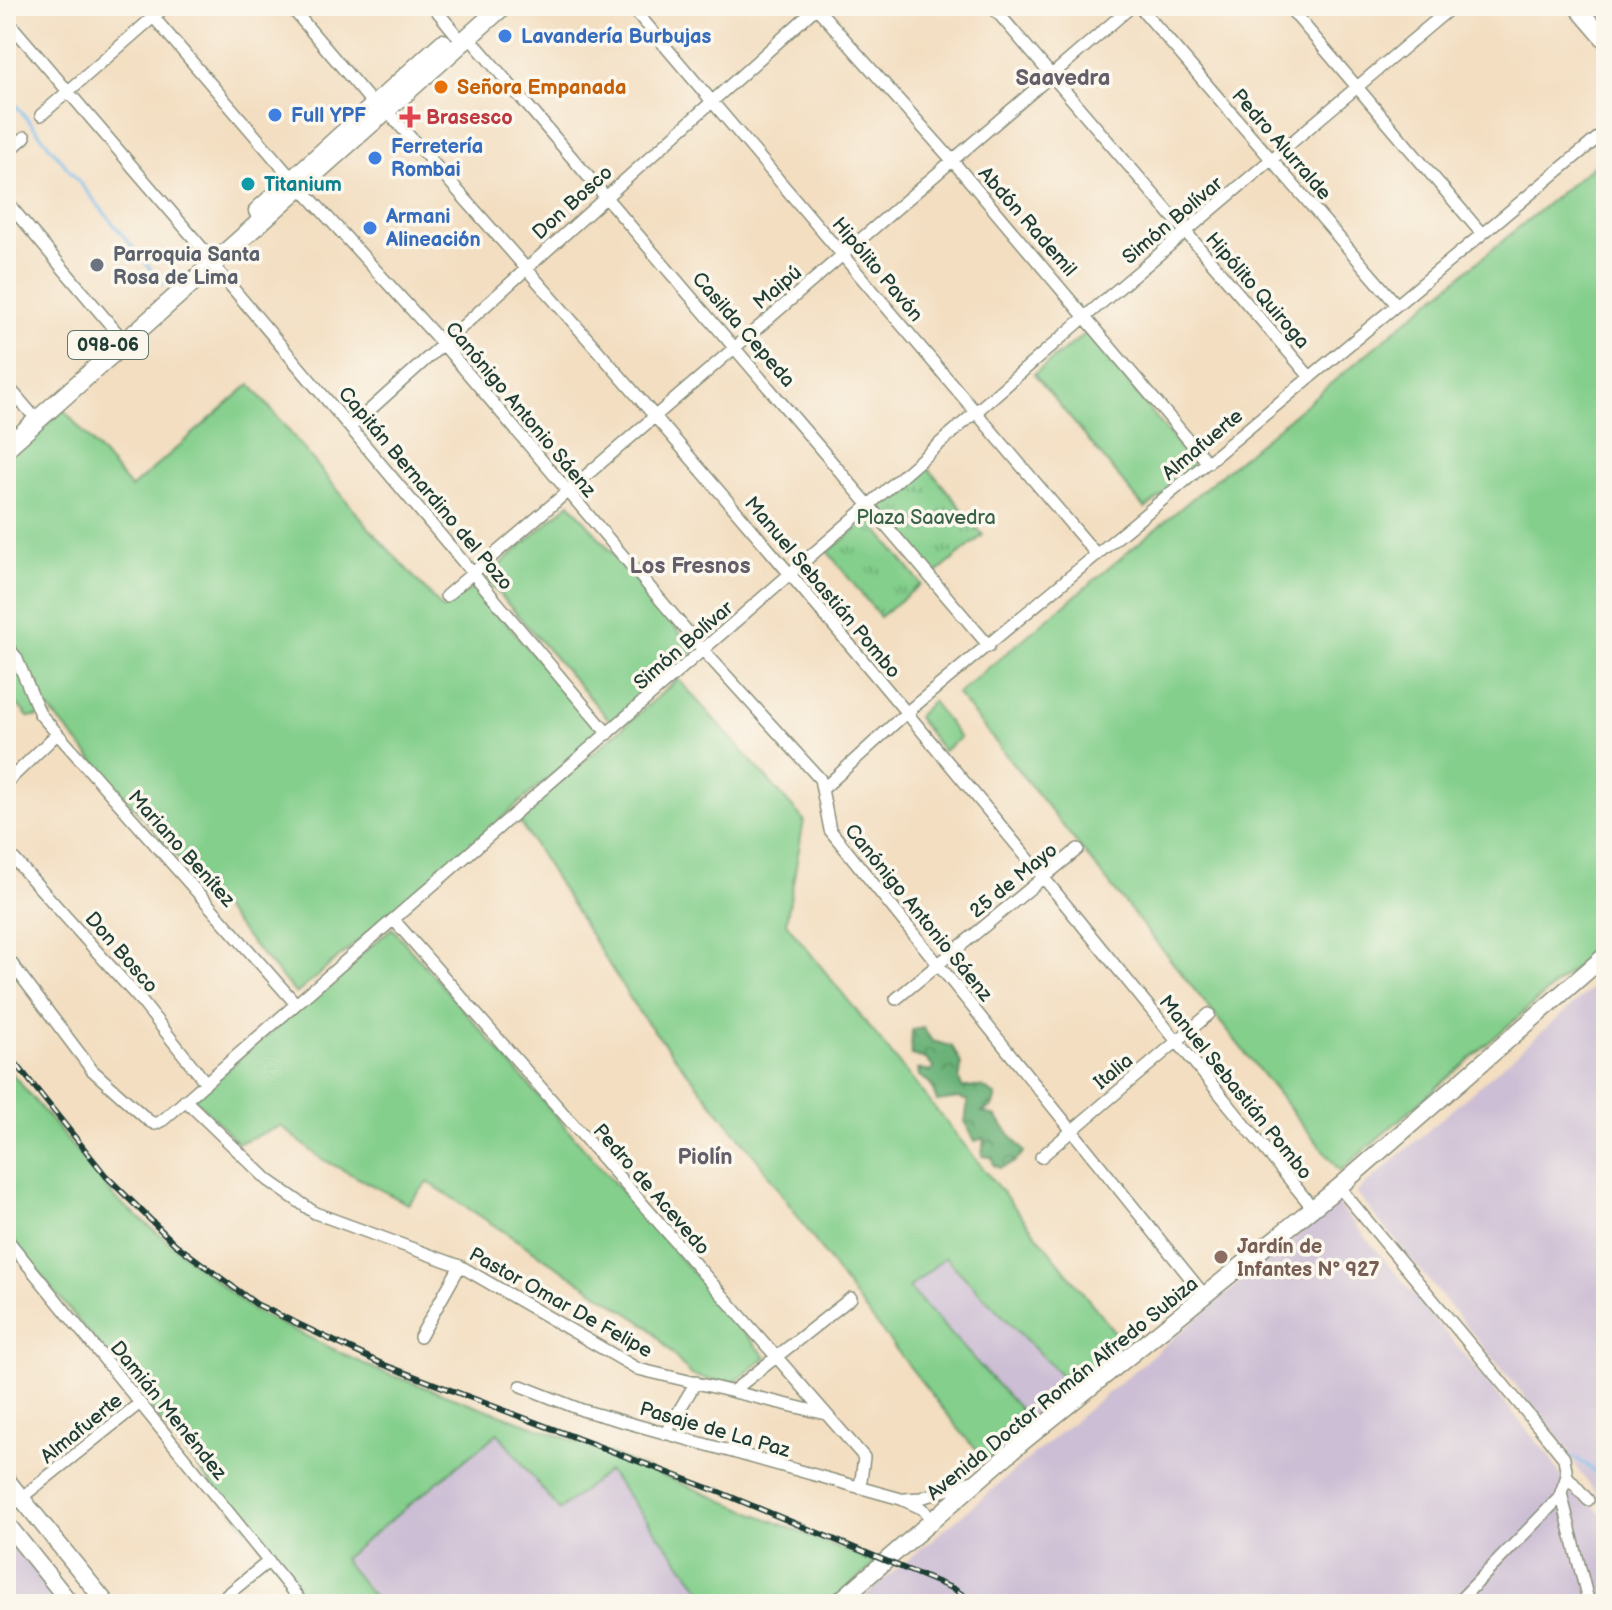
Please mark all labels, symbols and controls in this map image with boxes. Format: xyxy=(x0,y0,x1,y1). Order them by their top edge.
place label: Lavandería Burbujas xyxy=(521,25,712,49)
marker: Lavandería Burbujas xyxy=(496,27,514,45)
district label: Saavedra xyxy=(1015,65,1111,92)
place label: Señora Empanada xyxy=(457,76,626,100)
marker: Señora Empanada xyxy=(432,78,450,96)
street label: Pedro Alurralde xyxy=(1226,84,1336,205)
place label: Full YPF xyxy=(291,104,366,128)
marker: Full YPF xyxy=(266,106,284,124)
place label: Brasesco xyxy=(426,106,513,130)
marker: Brasesco xyxy=(401,108,419,126)
place label: Ferretería Rombai xyxy=(391,135,483,182)
marker: Ferretería Rombai xyxy=(366,149,384,167)
street label: Don Bosco xyxy=(528,161,618,245)
street label: Abdón Rademil xyxy=(973,162,1081,281)
street label: Simón Bolívar xyxy=(1118,171,1228,270)
place label: Titanium xyxy=(264,173,342,197)
marker: Titanium xyxy=(239,175,257,193)
place label: Armani Alineación xyxy=(385,205,481,252)
street label: Hipólito Pavón xyxy=(827,213,928,327)
marker: Armani Alineación xyxy=(361,219,379,237)
street label: Hipólito Quiroga xyxy=(1200,228,1314,354)
place label: Parroquia Santa Rosa de Lima xyxy=(113,243,260,290)
marker: Parroquia Santa Rosa de Lima xyxy=(88,256,106,274)
street label: Maipú xyxy=(749,261,807,315)
street label: Casilda Cepeda xyxy=(687,267,800,392)
street label: Canónigo Antonio Sáenz xyxy=(440,317,601,502)
road number: 098-06 xyxy=(68,331,148,359)
street label: Capitán Bernardino del Pozo xyxy=(333,382,518,595)
street label: Almafuerte xyxy=(1157,404,1248,486)
street label: Manuel Sebastián Pombo xyxy=(739,492,905,683)
park label: Plaza Saavedra xyxy=(856,506,996,530)
district label: Los Fresnos xyxy=(630,553,751,580)
street label: Simón Bolívar xyxy=(629,596,739,695)
street label: Mariano Benítez xyxy=(123,786,240,912)
street label: Canónigo Antonio Sáenz xyxy=(839,819,997,1007)
street label: 25 de Mayo xyxy=(965,838,1062,923)
street label: Don Bosco xyxy=(80,907,163,998)
street label: Manuel Sebastián Pombo xyxy=(1154,991,1317,1185)
street label: Italia xyxy=(1089,1049,1138,1095)
street label: Pedro de Acevedo xyxy=(588,1119,715,1260)
district label: Piolín xyxy=(678,1144,732,1171)
place label: Jardín de Infantes N° 927 xyxy=(1237,1235,1380,1282)
street label: Pastor Omar De Felipe xyxy=(465,1243,656,1363)
marker: Jardín de Infantes N° 927 xyxy=(1212,1248,1230,1266)
street label: Avenida Doctor Román Alfredo Subiza xyxy=(922,1272,1203,1506)
street label: Damián Menéndez xyxy=(105,1336,232,1485)
street label: Almafuerte xyxy=(36,1388,127,1469)
street label: Pasaje de La Paz xyxy=(637,1397,793,1463)

